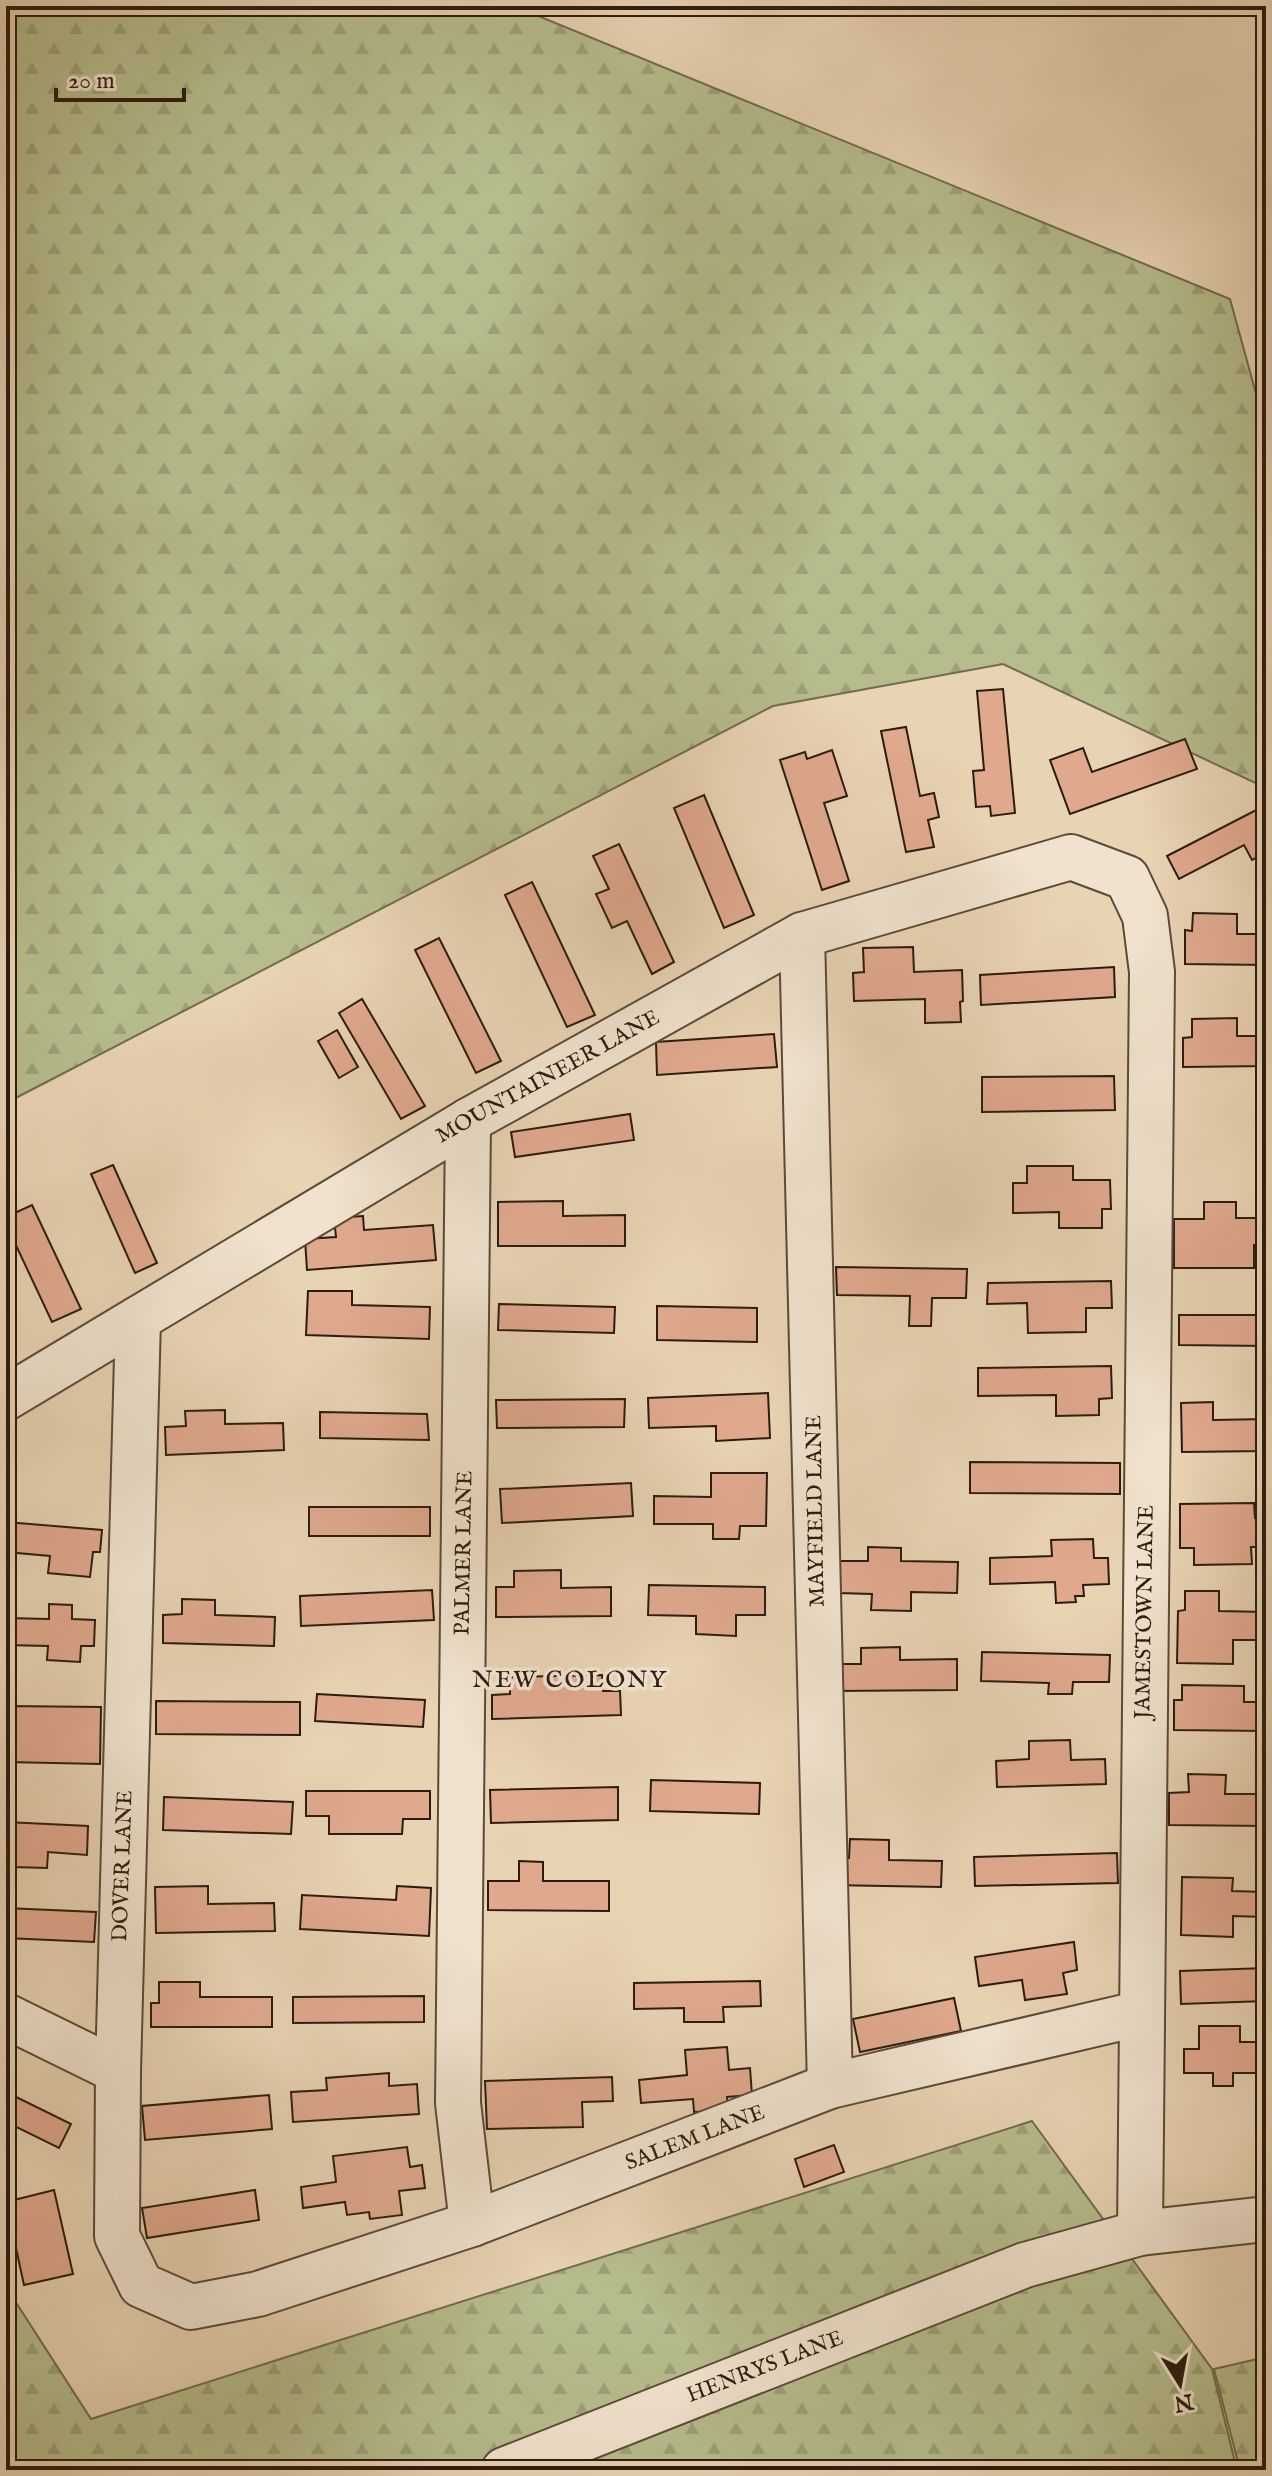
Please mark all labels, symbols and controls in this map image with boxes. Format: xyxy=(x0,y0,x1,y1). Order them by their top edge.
scale bar xyxy=(56,52,184,102)
text: 20 m xyxy=(68,66,115,97)
street label: MOUNTAINEER LANE xyxy=(431,1004,665,1150)
street label: MAYFIELD LANE xyxy=(800,1415,832,1607)
street label: PALMER LANE xyxy=(449,1470,479,1636)
street label: JAMESTOWN LANE xyxy=(1129,1505,1161,1722)
district label: NEW COLONY xyxy=(472,1665,668,1696)
street label: DOVER LANE xyxy=(106,1790,140,1942)
street label: SALEM LANE xyxy=(621,2099,769,2177)
street label: HENRYS LANE xyxy=(683,2324,847,2410)
north arrow xyxy=(1140,2344,1220,2424)
text: N xyxy=(1171,2386,1196,2417)

